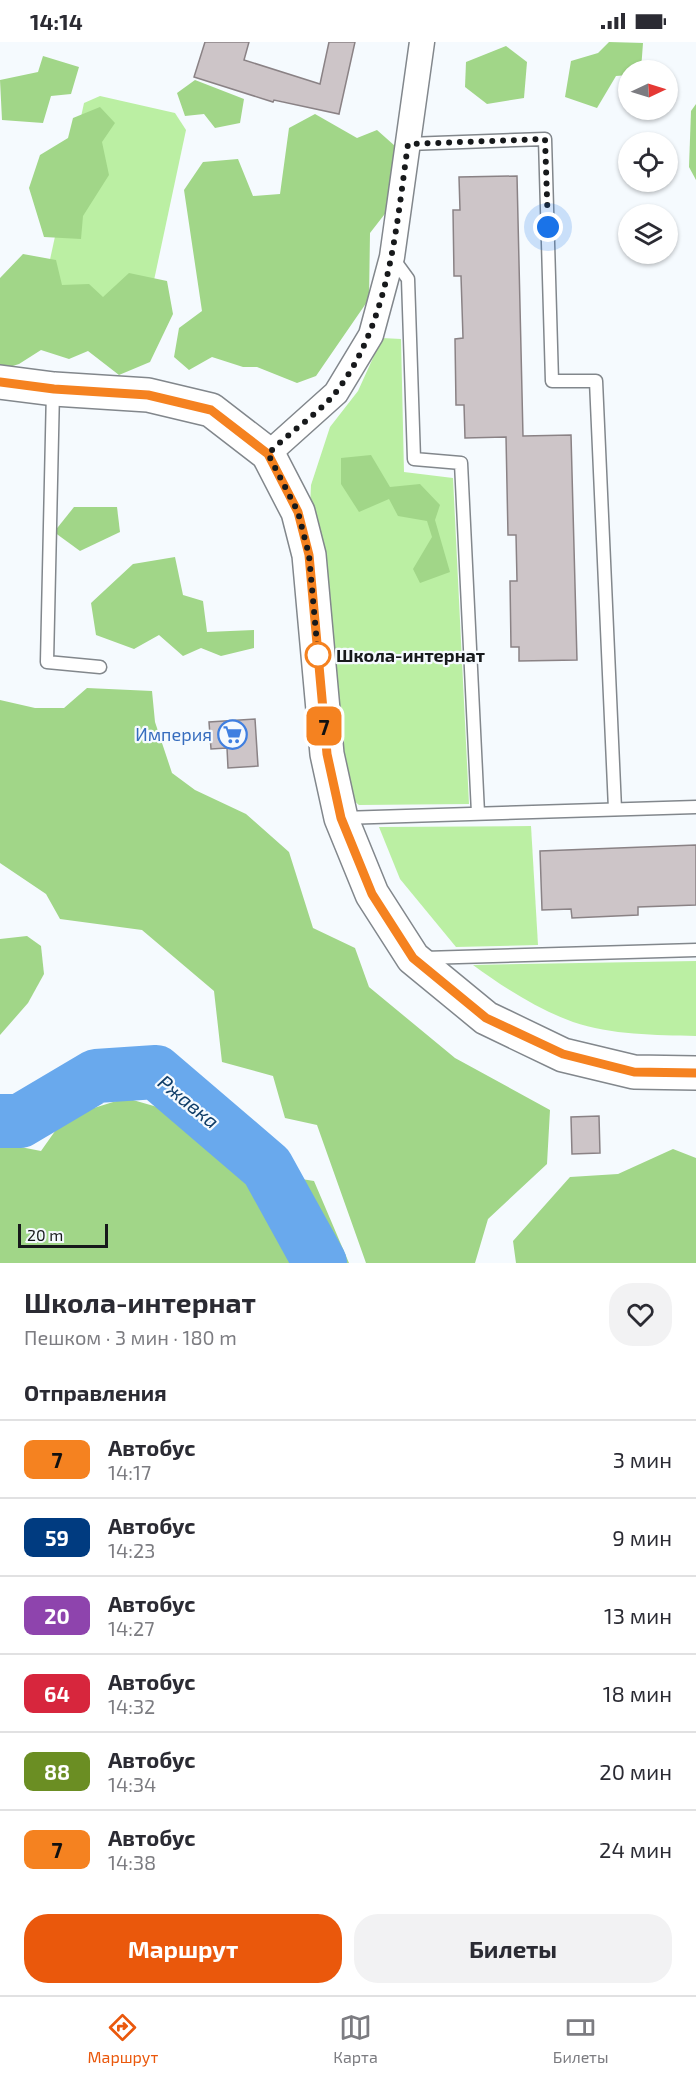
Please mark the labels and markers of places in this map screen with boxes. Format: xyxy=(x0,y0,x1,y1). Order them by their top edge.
marker: Школа-интернат xyxy=(305,642,331,668)
place label: Школа-интернат xyxy=(336,644,485,666)
supermarket icon: Империя xyxy=(217,718,249,750)
place label: Империя xyxy=(135,723,212,745)

